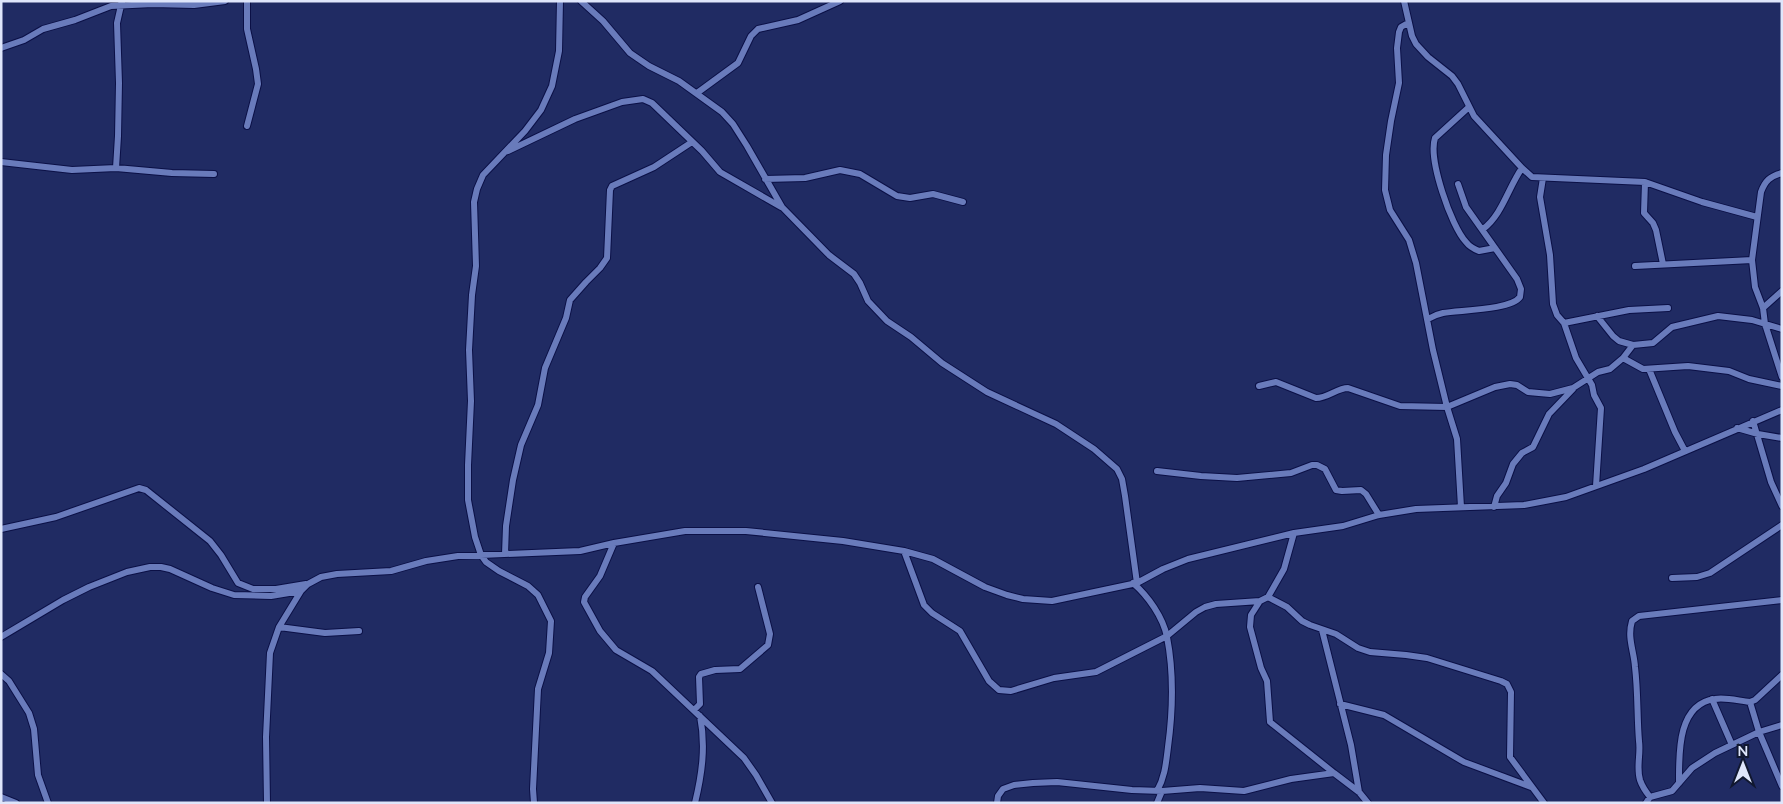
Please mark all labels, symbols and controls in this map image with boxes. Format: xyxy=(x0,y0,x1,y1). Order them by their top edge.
north arrow xyxy=(1718,739,1768,789)
text: N xyxy=(1738,742,1748,759)

